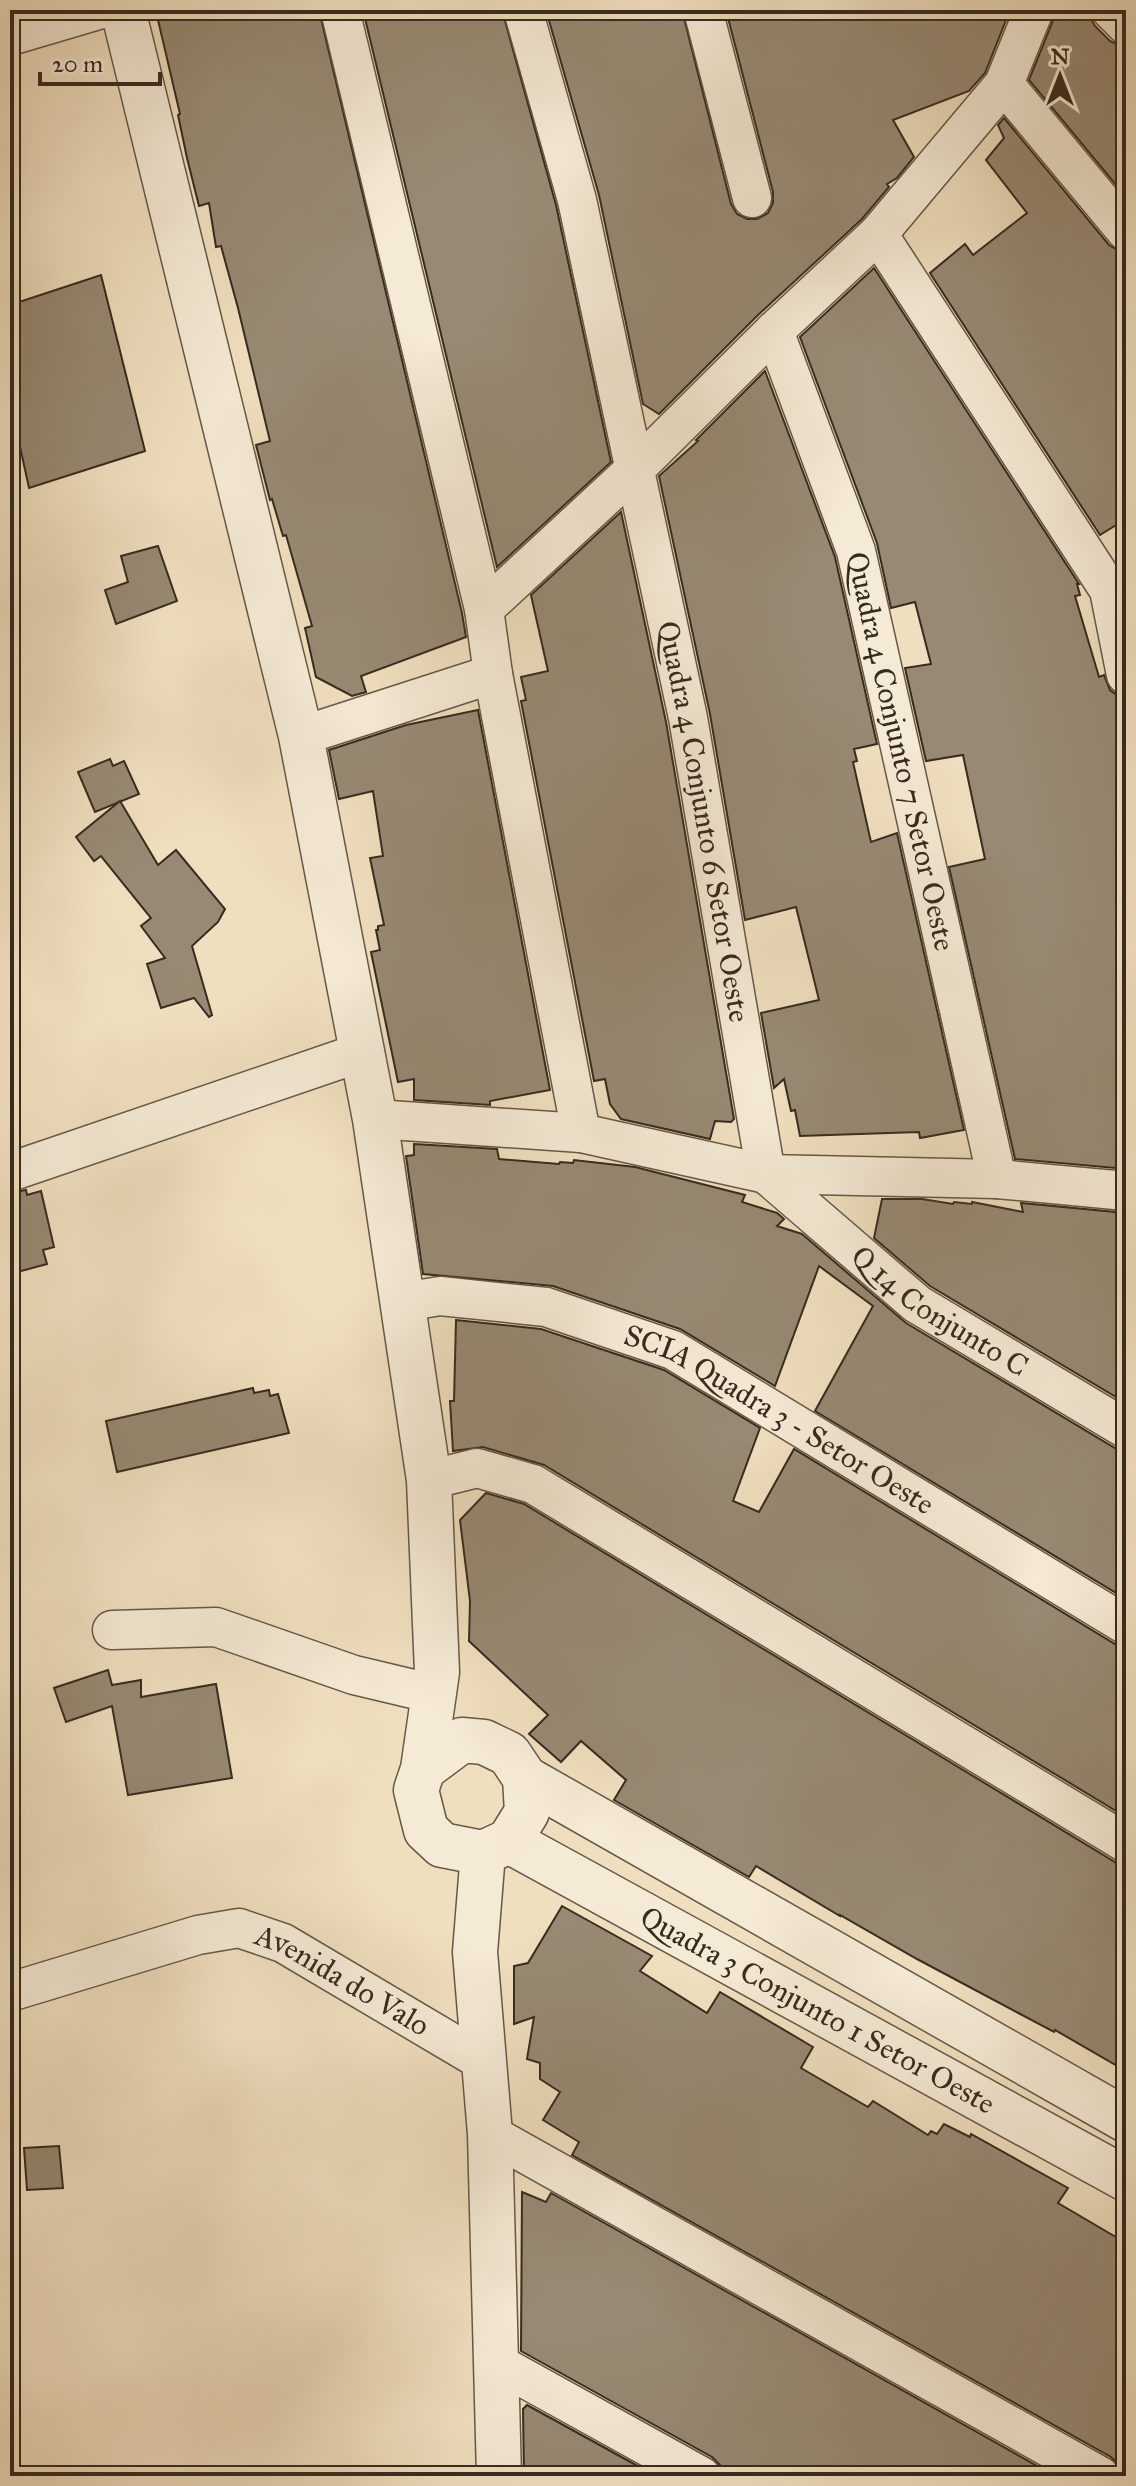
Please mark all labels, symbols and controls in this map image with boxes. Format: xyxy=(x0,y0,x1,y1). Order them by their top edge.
scale bar xyxy=(40,36,160,86)
north arrow xyxy=(1020,36,1100,116)
text: N xyxy=(1051,43,1070,70)
text: 20 m xyxy=(52,49,103,79)
street label: Quadra 4 Conjunto 7 Setor Oeste xyxy=(839,548,963,954)
street label: Quadra 4 Conjunto 6 Setor Oeste xyxy=(650,618,758,1025)
street label: Q 14 Conjunto C xyxy=(844,1238,1035,1384)
street label: SCIA Quadra 3 - Setor Oeste xyxy=(619,1317,941,1522)
street label: Quadra 3 Conjunto 1 Setor Oeste xyxy=(634,1899,1001,2122)
street label: Avenida do Valo xyxy=(248,1916,436,2044)

